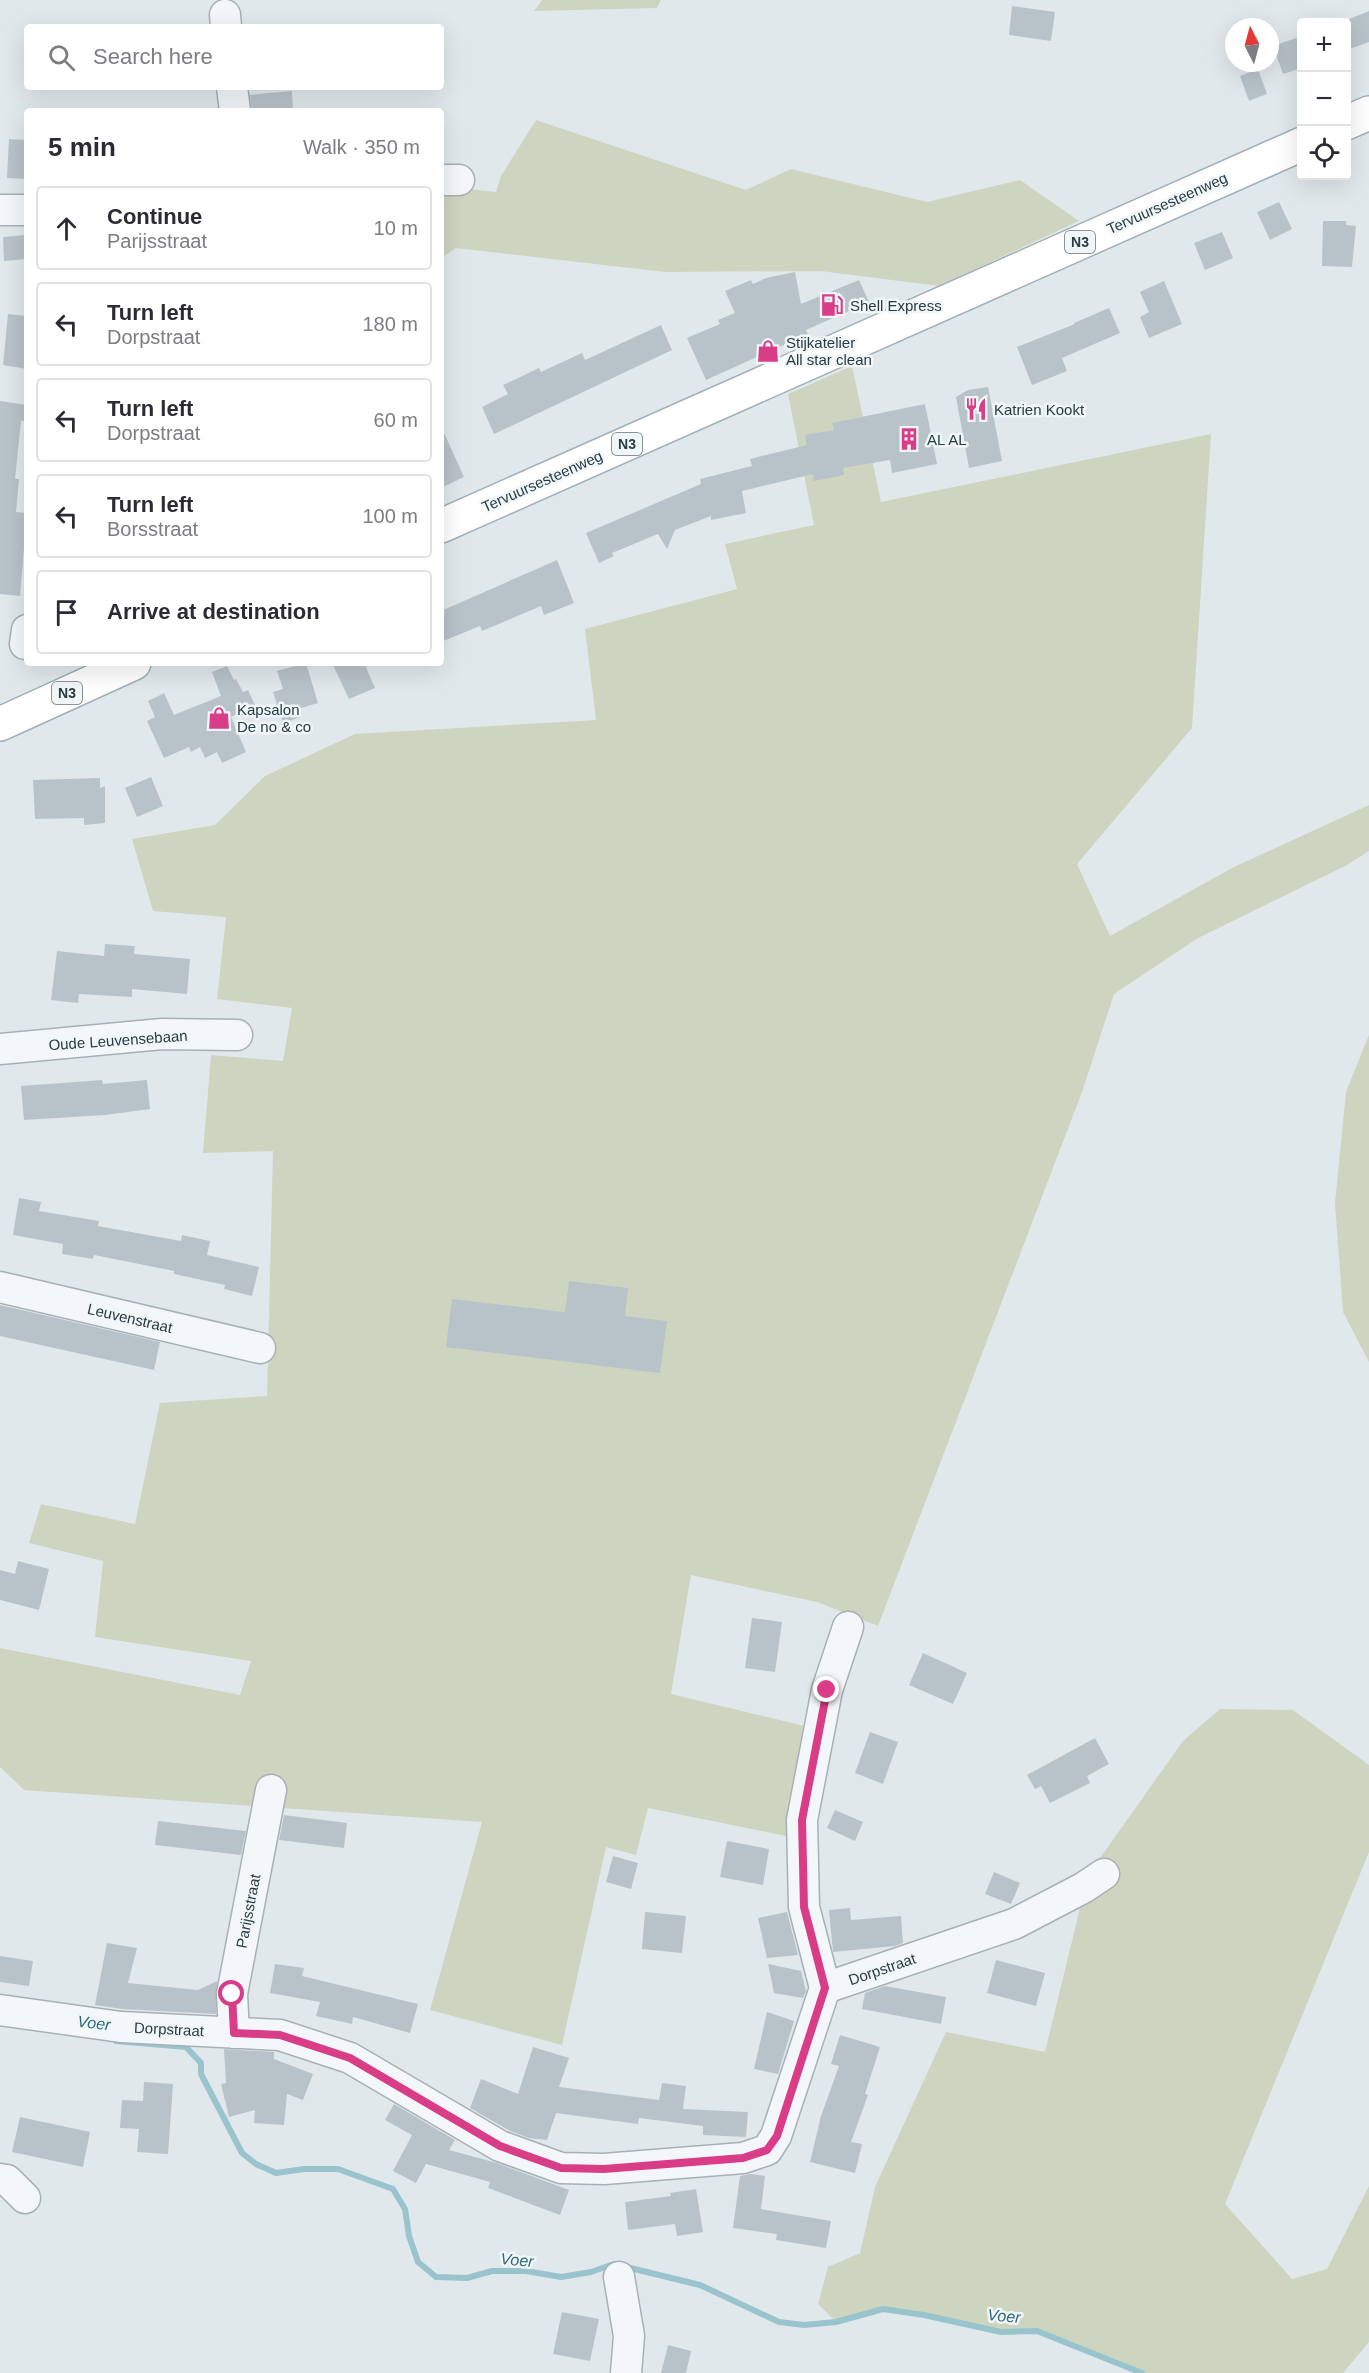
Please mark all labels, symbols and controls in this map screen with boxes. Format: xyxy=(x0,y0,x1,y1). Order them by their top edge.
north arrow xyxy=(1225,18,1279,72)
map controls xyxy=(1297,18,1351,180)
button: + xyxy=(1297,18,1351,72)
search box xyxy=(24,24,444,90)
icon: search xyxy=(45,41,78,74)
text: Search here xyxy=(93,44,213,69)
button: − xyxy=(1297,72,1351,126)
button: locate xyxy=(1297,126,1351,180)
text: 5 min xyxy=(48,132,116,162)
text: Walk · 350 m xyxy=(303,136,420,158)
street label: Tervuursesteenweg xyxy=(1104,169,1230,237)
text: Continue xyxy=(107,204,202,229)
icon: ahead xyxy=(50,212,83,245)
text: 10 m xyxy=(374,217,418,239)
text: Parijsstraat xyxy=(107,230,207,252)
road number: N3 xyxy=(1065,231,1095,253)
fuel station icon: Shell Express xyxy=(819,292,845,318)
place label: Shell Express xyxy=(850,297,942,314)
text: Turn left xyxy=(107,300,193,325)
icon: left xyxy=(50,308,83,341)
text: 180 m xyxy=(362,313,418,335)
text: Dorpstraat xyxy=(107,326,200,348)
place label: Stijkatelier All star clean xyxy=(786,334,872,368)
shop icon: Stijkatelier All star clean xyxy=(755,338,781,364)
text: Turn left xyxy=(107,396,193,421)
restaurant icon: Katrien Kookt xyxy=(963,396,989,422)
place label: Katrien Kookt xyxy=(994,401,1085,418)
icon: left xyxy=(50,404,83,437)
text: 60 m xyxy=(374,409,418,431)
text: Dorpstraat xyxy=(107,422,200,444)
building icon: AL AL xyxy=(896,426,922,452)
place label: AL AL xyxy=(927,431,966,448)
road number: N3 xyxy=(612,433,642,455)
street label: Tervuursesteenweg xyxy=(479,447,605,515)
text: Turn left xyxy=(107,492,193,517)
icon: left xyxy=(50,500,83,533)
text: 100 m xyxy=(362,505,418,527)
text: Borsstraat xyxy=(107,518,198,540)
icon: arrive xyxy=(50,596,83,629)
text: Arrive at destination xyxy=(107,599,320,624)
road number: N3 xyxy=(52,682,82,704)
place label: Kapsalon De no & co xyxy=(237,701,311,735)
shop icon: Kapsalon De no & co xyxy=(206,705,232,731)
street label: Oude Leuvensebaan xyxy=(48,1027,188,1053)
street label: Leuvenstraat xyxy=(86,1300,175,1336)
route end xyxy=(813,1676,839,1702)
street label: Parijsstraat xyxy=(232,1872,264,1949)
street label: Dorpstraat xyxy=(846,1949,919,1988)
route start xyxy=(218,1980,244,2006)
water label: Voer xyxy=(76,2013,112,2034)
street label: Dorpstraat xyxy=(134,2019,205,2039)
water label: Voer xyxy=(500,2250,535,2270)
water label: Voer xyxy=(987,2306,1022,2326)

